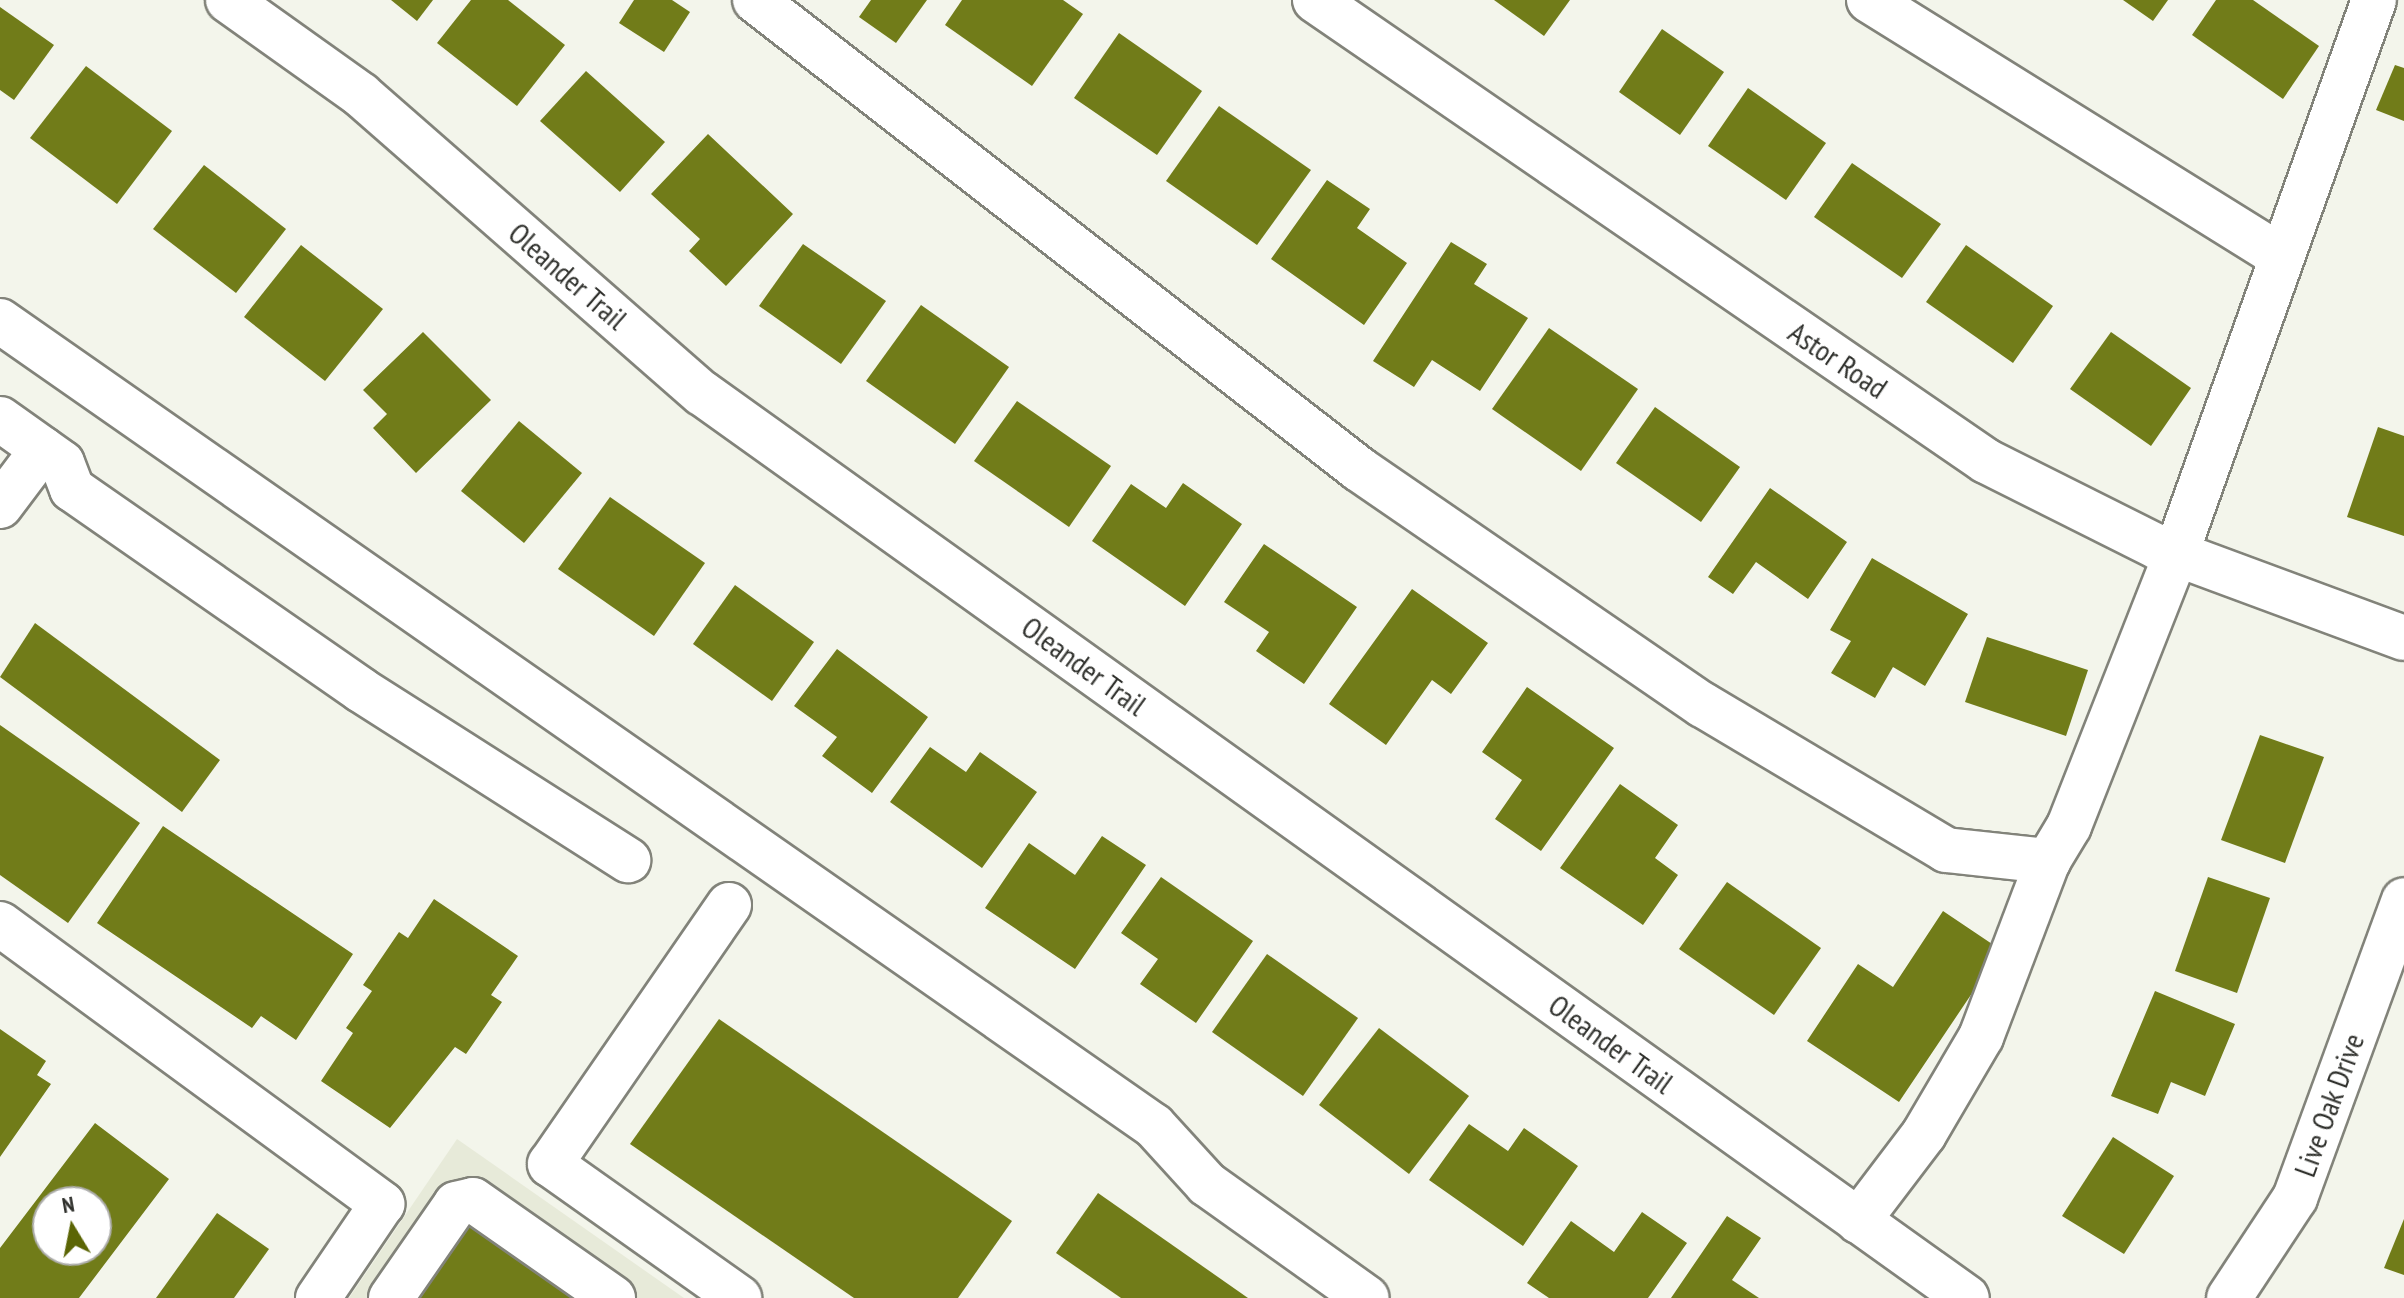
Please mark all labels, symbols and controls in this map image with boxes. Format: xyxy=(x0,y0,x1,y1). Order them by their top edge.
street label: Oleander Trail xyxy=(501,215,635,337)
street label: Astor Road xyxy=(1782,314,1894,406)
street label: Oleander Trail xyxy=(1015,609,1153,723)
street label: Oleander Trail xyxy=(1542,987,1680,1101)
street label: Live Oak Drive xyxy=(2286,1028,2372,1182)
north arrow xyxy=(32,1186,112,1266)
text: N xyxy=(60,1190,76,1219)

